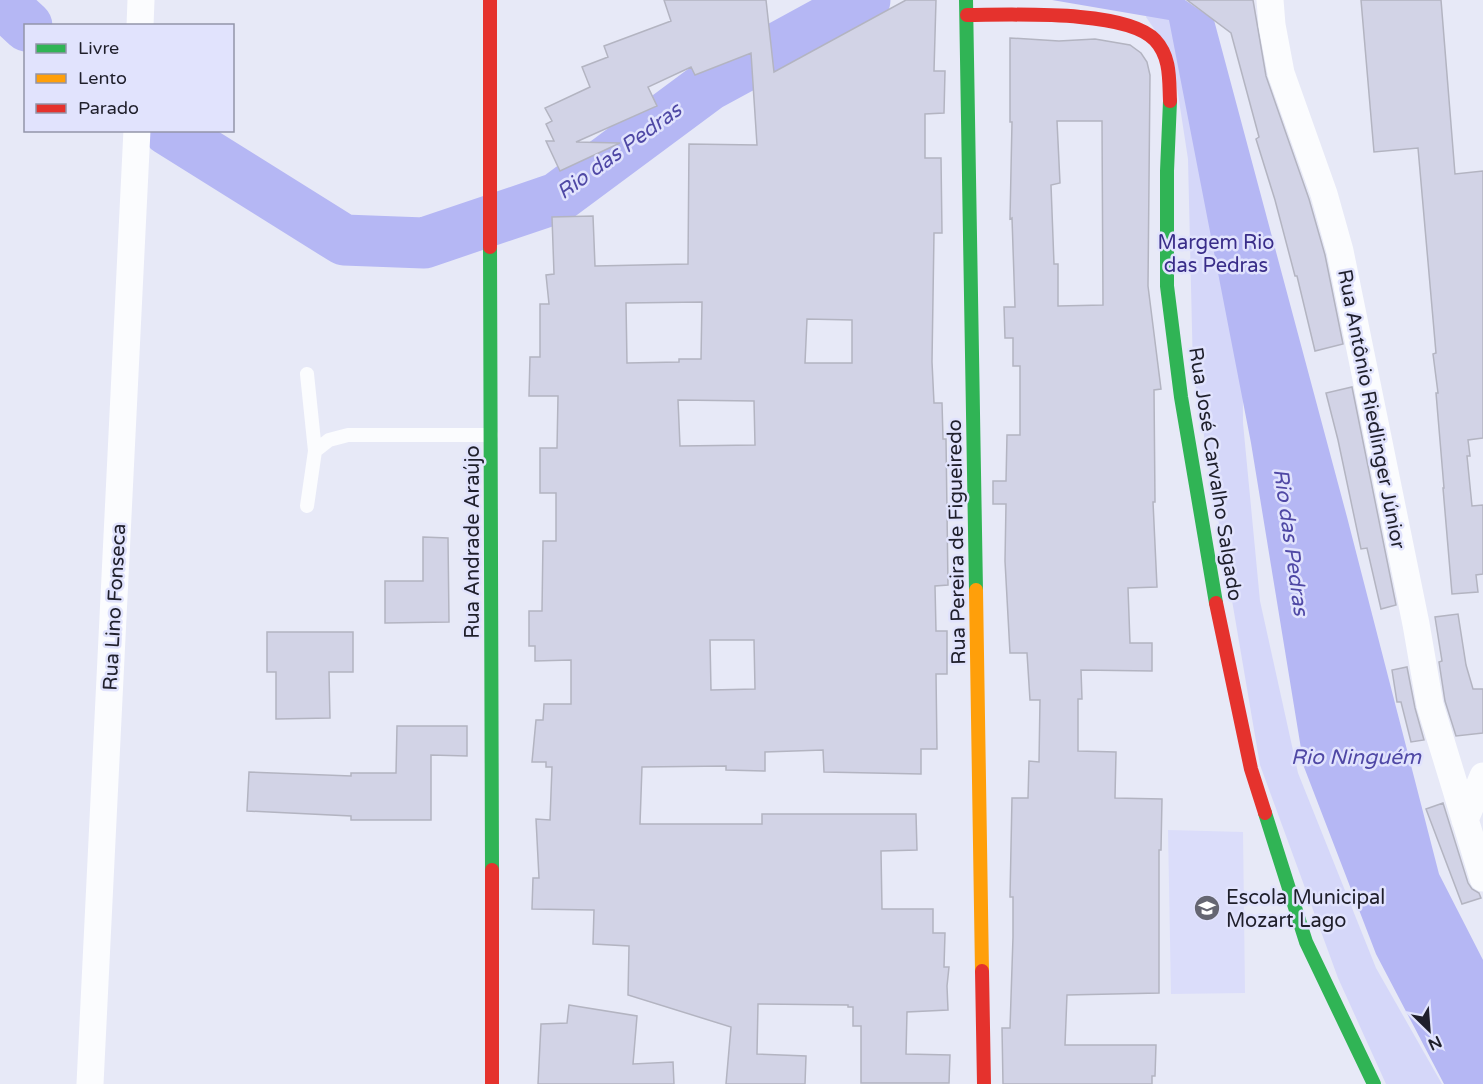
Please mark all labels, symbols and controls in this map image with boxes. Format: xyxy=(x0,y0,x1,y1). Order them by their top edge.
legend xyxy=(24,24,234,132)
text: Livre xyxy=(78,37,119,59)
text: Lento xyxy=(78,67,127,89)
text: Parado xyxy=(78,97,139,119)
water label: Rio das Pedras xyxy=(552,97,688,205)
park label: Margem Rio das Pedras xyxy=(1158,231,1274,278)
street label: Rua Antônio Riedlinger Júnior xyxy=(1332,267,1410,551)
street label: Rua José Carvalho Salgado xyxy=(1183,346,1247,603)
street label: Rua Pereira de Figueiredo xyxy=(943,419,971,665)
street label: Rua Andrade Araújo xyxy=(461,445,485,639)
water label: Rio das Pedras xyxy=(1268,467,1313,619)
street label: Rua Lino Fonseca xyxy=(99,523,131,691)
water label: Rio Ninguém xyxy=(1291,745,1422,770)
place label: Escola Municipal Mozart Lago xyxy=(1226,886,1385,933)
school or university icon: Escola Municipal Mozart Lago xyxy=(1192,893,1222,923)
north arrow xyxy=(1399,1000,1459,1060)
text: N xyxy=(1425,1031,1445,1054)

